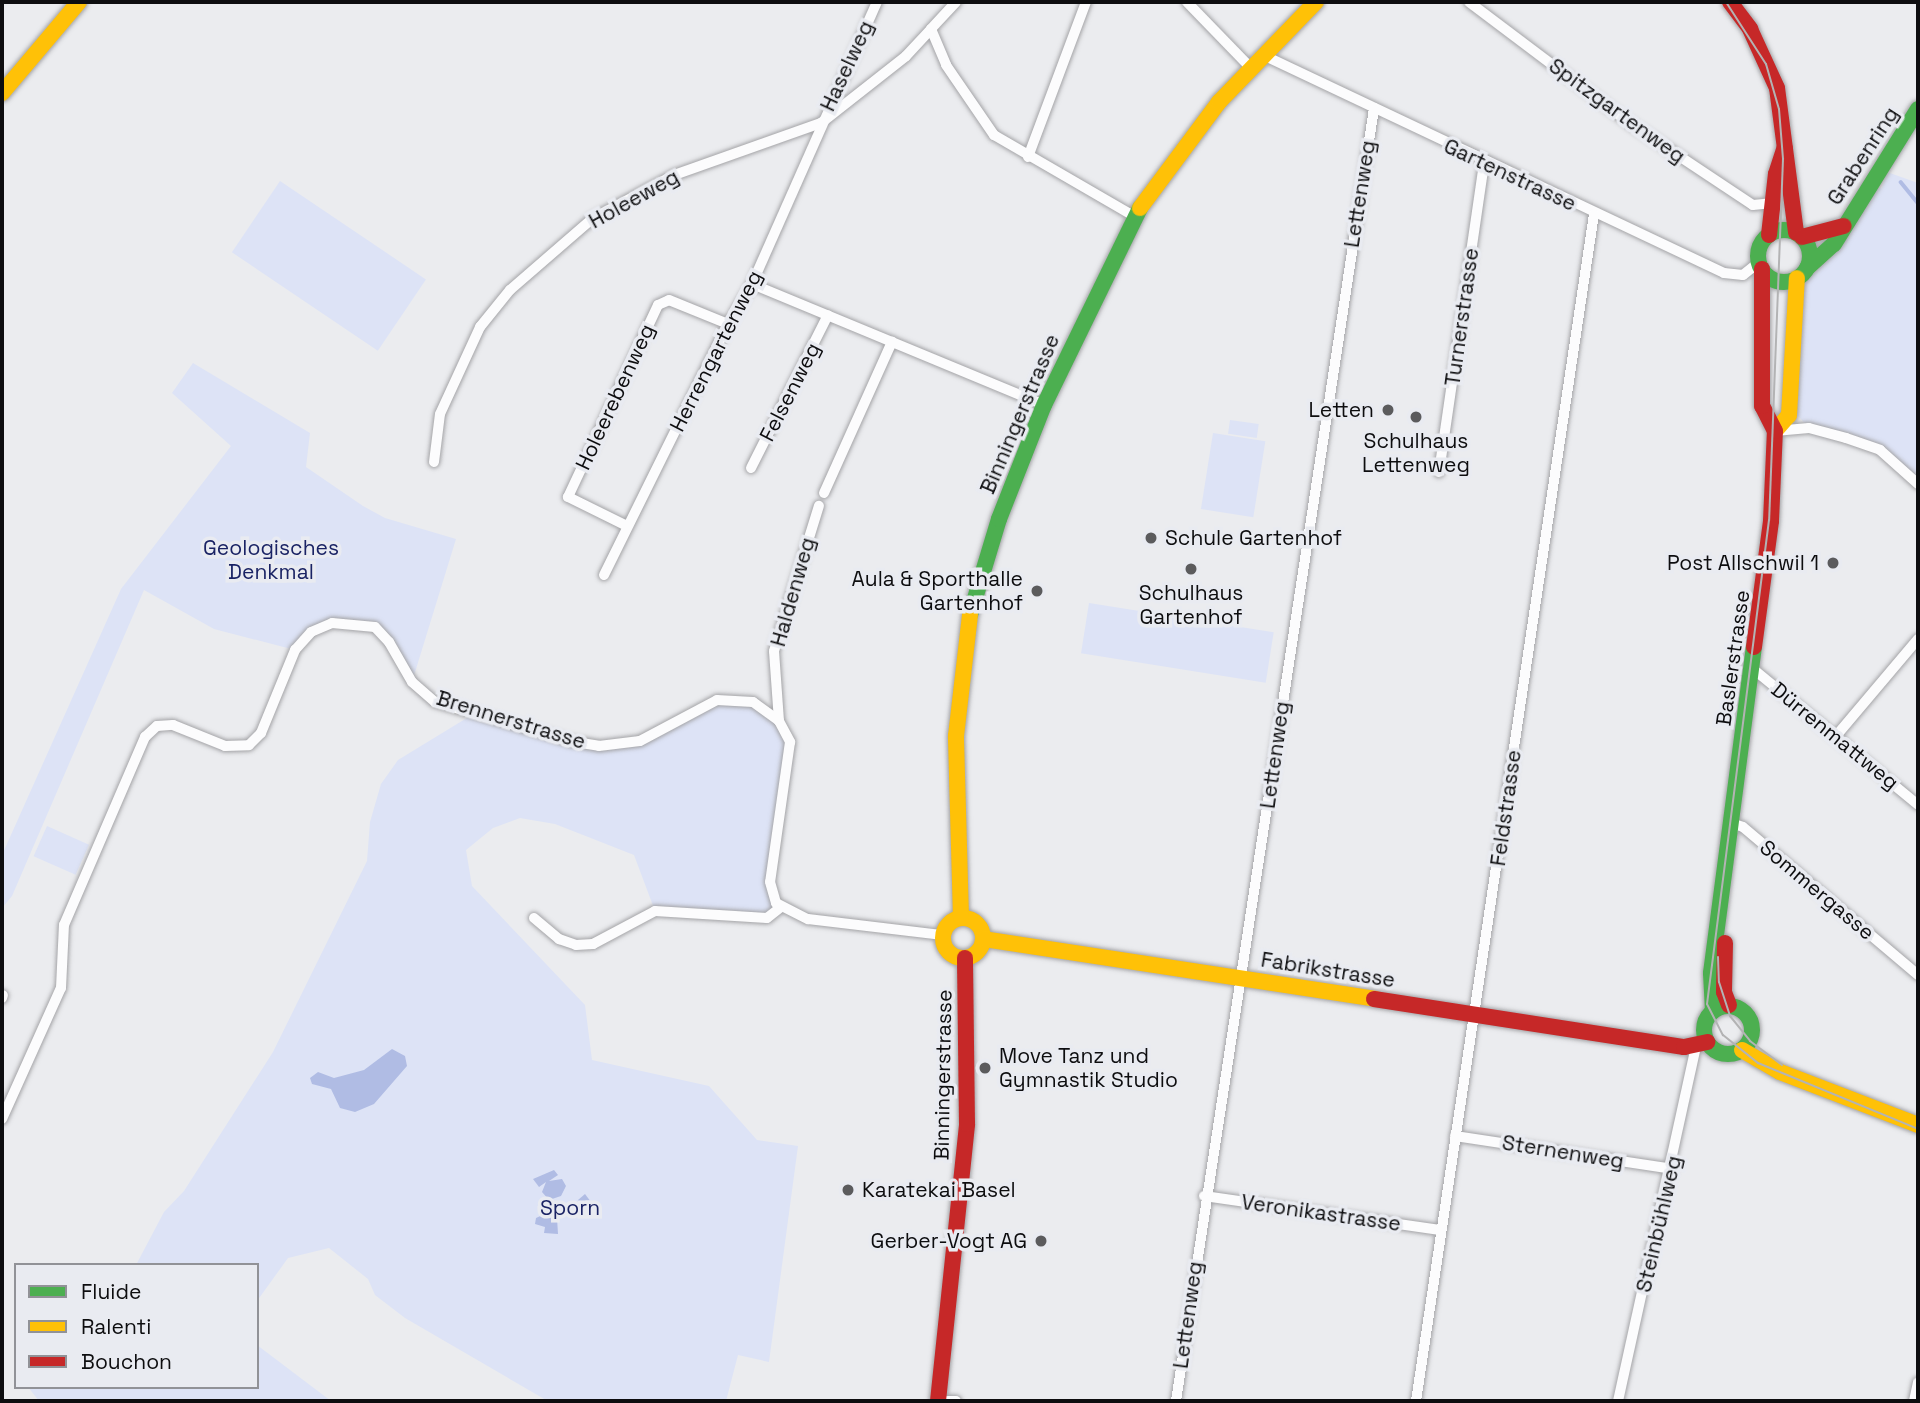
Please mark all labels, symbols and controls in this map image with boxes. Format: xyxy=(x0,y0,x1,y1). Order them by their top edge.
street label: Haselweg xyxy=(815,17,879,115)
street label: Spitzgartenweg xyxy=(1544,53,1690,169)
street label: Grabenring xyxy=(1822,102,1904,210)
street label: Gartenstrasse xyxy=(1440,133,1580,217)
street label: Lettenweg xyxy=(1339,139,1381,249)
street label: Holeeweg xyxy=(585,164,683,234)
street label: Turnerstrasse xyxy=(1440,246,1484,388)
street label: Herrengartenweg xyxy=(664,266,768,436)
street label: Holeerebenweg xyxy=(570,320,660,474)
street label: Binningerstrasse xyxy=(975,330,1065,498)
street label: Felsenweg xyxy=(754,338,826,446)
place label: Letten xyxy=(1308,397,1374,423)
marker: Letten xyxy=(1380,402,1396,418)
marker: Schulhaus Lettenweg xyxy=(1408,409,1424,425)
place label: Schulhaus Lettenweg xyxy=(1362,428,1470,478)
place label: Schule Gartenhof xyxy=(1165,525,1342,551)
marker: Schule Gartenhof xyxy=(1143,530,1159,546)
park label: Geologisches Denkmal xyxy=(203,535,339,585)
street label: Haldenweg xyxy=(765,535,821,649)
place label: Post Allschwil 1 xyxy=(1667,550,1819,576)
marker: Post Allschwil 1 xyxy=(1825,555,1841,571)
marker: Schulhaus Gartenhof xyxy=(1183,561,1199,577)
place label: Aula & Sporthalle Gartenhof xyxy=(852,566,1023,616)
place label: Schulhaus Gartenhof xyxy=(1139,580,1243,630)
marker: Aula & Sporthalle Gartenhof xyxy=(1029,583,1045,599)
street label: Baslerstrasse xyxy=(1711,588,1755,728)
street label: Dürrenmattweg xyxy=(1766,677,1904,795)
street label: Brennerstrasse xyxy=(434,685,588,755)
street label: Lettenweg xyxy=(1255,700,1295,810)
street label: Feldstrasse xyxy=(1485,748,1527,868)
street label: Sommergasse xyxy=(1755,835,1879,945)
street label: Fabrikstrasse xyxy=(1259,947,1397,993)
street label: Binningerstrasse xyxy=(929,989,957,1161)
place label: Move Tanz und Gymnastik Studio xyxy=(999,1043,1178,1093)
marker: Move Tanz und Gymnastik Studio xyxy=(977,1060,993,1076)
street label: Sternenweg xyxy=(1500,1130,1626,1174)
street label: Steinbühlweg xyxy=(1631,1153,1687,1295)
place label: Karatekai Basel xyxy=(862,1177,1016,1203)
marker: Karatekai Basel xyxy=(840,1182,856,1198)
street label: Veronikastrasse xyxy=(1240,1189,1402,1237)
park label: Sporn xyxy=(540,1195,600,1221)
place label: Gerber-Vogt AG xyxy=(870,1228,1027,1254)
marker: Gerber-Vogt AG xyxy=(1033,1233,1049,1249)
street label: Lettenweg xyxy=(1168,1260,1208,1370)
legend xyxy=(14,1263,259,1389)
text: Fluide xyxy=(81,1278,141,1305)
text: Ralenti xyxy=(81,1313,151,1340)
text: Bouchon xyxy=(81,1348,172,1375)

